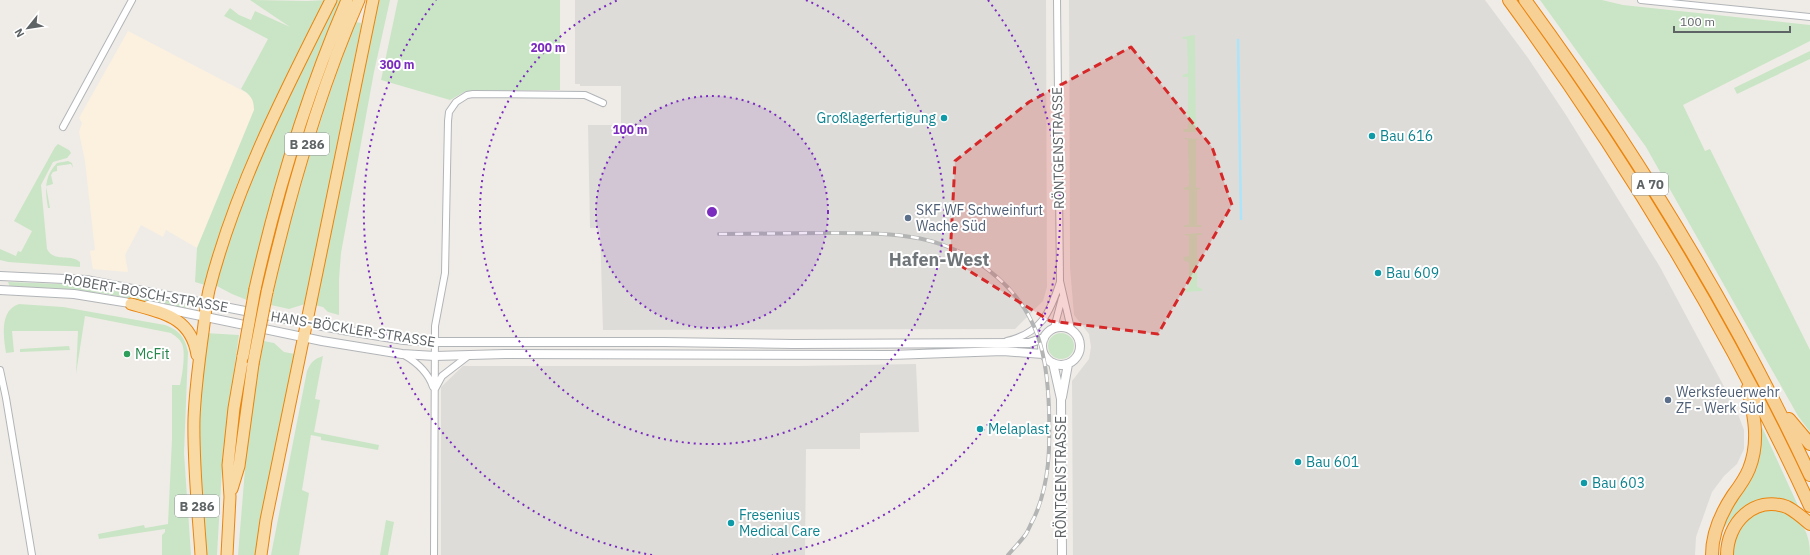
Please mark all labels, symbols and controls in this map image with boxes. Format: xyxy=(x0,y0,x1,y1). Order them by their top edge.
north arrow xyxy=(8,8,48,48)
scale bar xyxy=(1674,8,1790,34)
text: 100 m xyxy=(1680,14,1715,29)
text: N xyxy=(11,26,27,40)
text: 200 m xyxy=(530,40,566,55)
text: 300 m xyxy=(379,57,415,72)
street label: RÖNTGENSTRASSE xyxy=(1048,87,1068,209)
place label: Großlagerfertigung xyxy=(817,109,937,127)
marker: Großlagerfertigung xyxy=(939,113,949,123)
text: 100 m xyxy=(612,122,648,137)
place label: Bau 616 xyxy=(1380,127,1433,145)
marker: Bau 616 xyxy=(1367,131,1377,141)
road number: B 286 xyxy=(285,133,329,155)
road number: A 70 xyxy=(1632,173,1668,195)
place label: SKF WF Schweinfurt Wache Süd xyxy=(916,201,1043,235)
centre of rings xyxy=(705,205,719,219)
marker: SKF WF Schweinfurt Wache Süd xyxy=(903,213,913,223)
district label: Hafen-West xyxy=(889,248,989,271)
place label: Bau 609 xyxy=(1386,264,1439,282)
marker: Bau 609 xyxy=(1373,268,1383,278)
street label: ROBERT-BOSCH-STRASSE xyxy=(62,270,230,316)
street label: HANS-BÖCKLER-STRASSE xyxy=(269,307,437,351)
place label: McFit xyxy=(135,345,170,363)
marker: McFit xyxy=(122,349,132,359)
place label: Werksfeuerwehr ZF - Werk Süd xyxy=(1676,383,1780,417)
marker: Werksfeuerwehr ZF - Werk Süd xyxy=(1663,395,1673,405)
street label: RÖNTGENSTRASSE xyxy=(1052,416,1070,538)
place label: Melaplast xyxy=(988,420,1049,438)
marker: Melaplast xyxy=(975,424,985,434)
place label: Bau 601 xyxy=(1306,453,1359,471)
marker: Bau 601 xyxy=(1293,457,1303,467)
place label: Bau 603 xyxy=(1592,474,1645,492)
marker: Bau 603 xyxy=(1579,478,1589,488)
road number: B 286 xyxy=(175,495,219,517)
place label: Fresenius Medical Care xyxy=(739,506,821,540)
marker: Fresenius Medical Care xyxy=(726,518,736,528)

